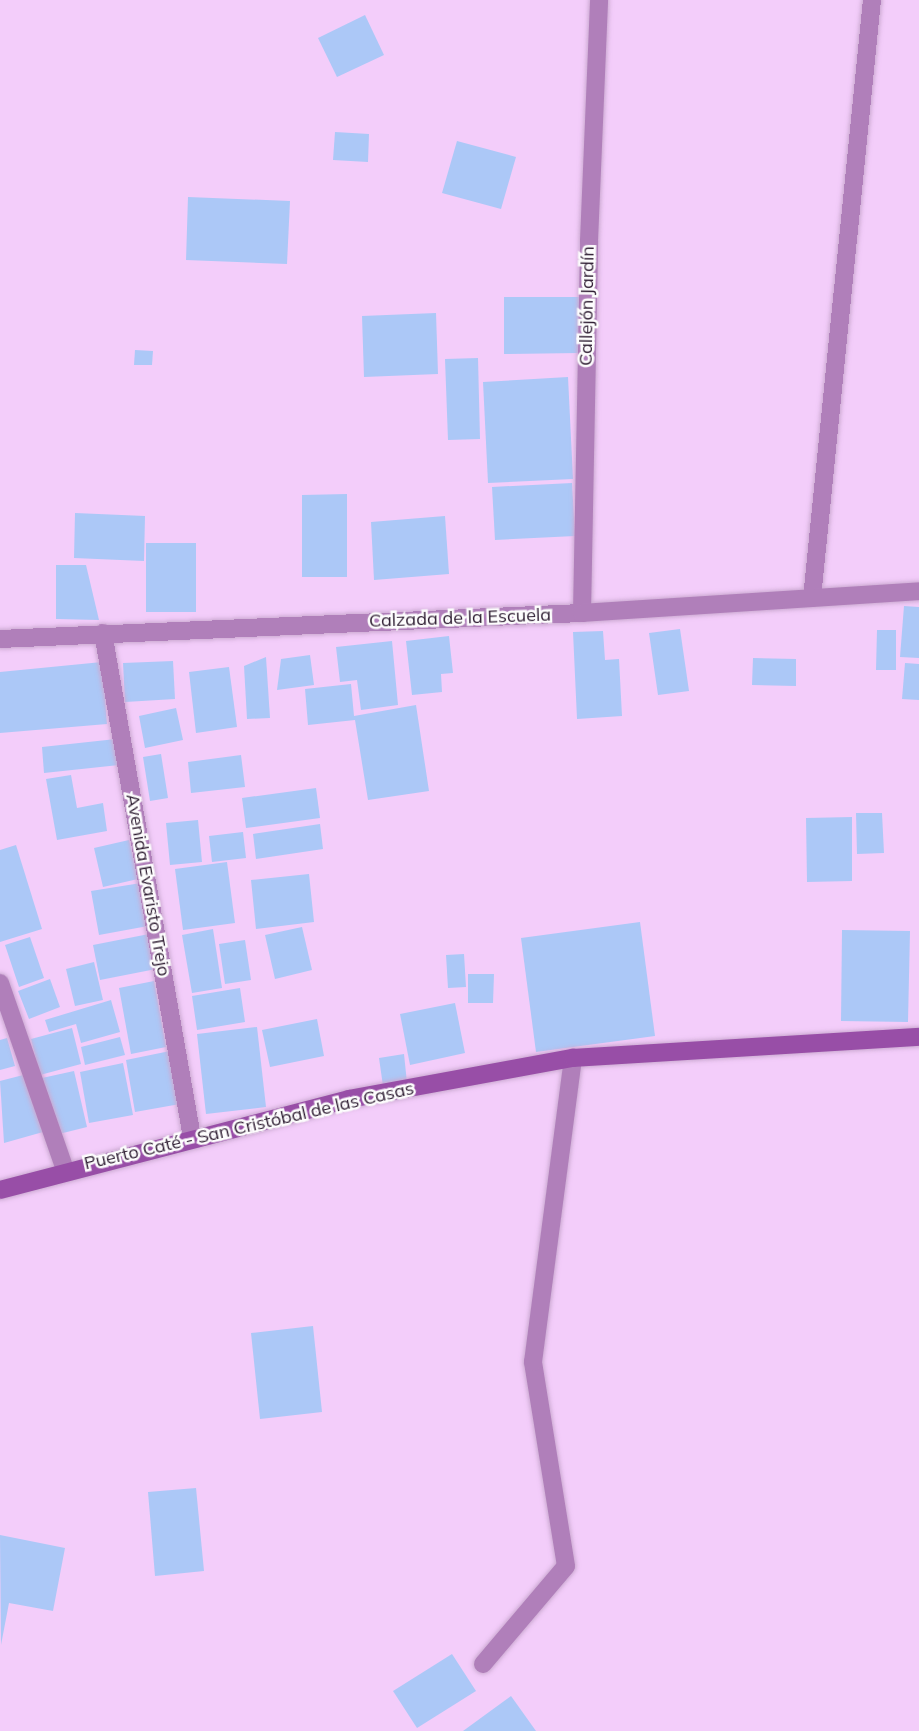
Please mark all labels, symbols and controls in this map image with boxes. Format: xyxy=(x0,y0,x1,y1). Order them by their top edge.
street label: Callejón Jardín xyxy=(575,246,599,366)
street label: Calzada de la Escuela xyxy=(369,604,551,632)
street label: Avenida Evaristo Trejo xyxy=(121,792,175,978)
street label: Puerto Caté - San Cristóbal de las Casas xyxy=(82,1077,416,1175)

